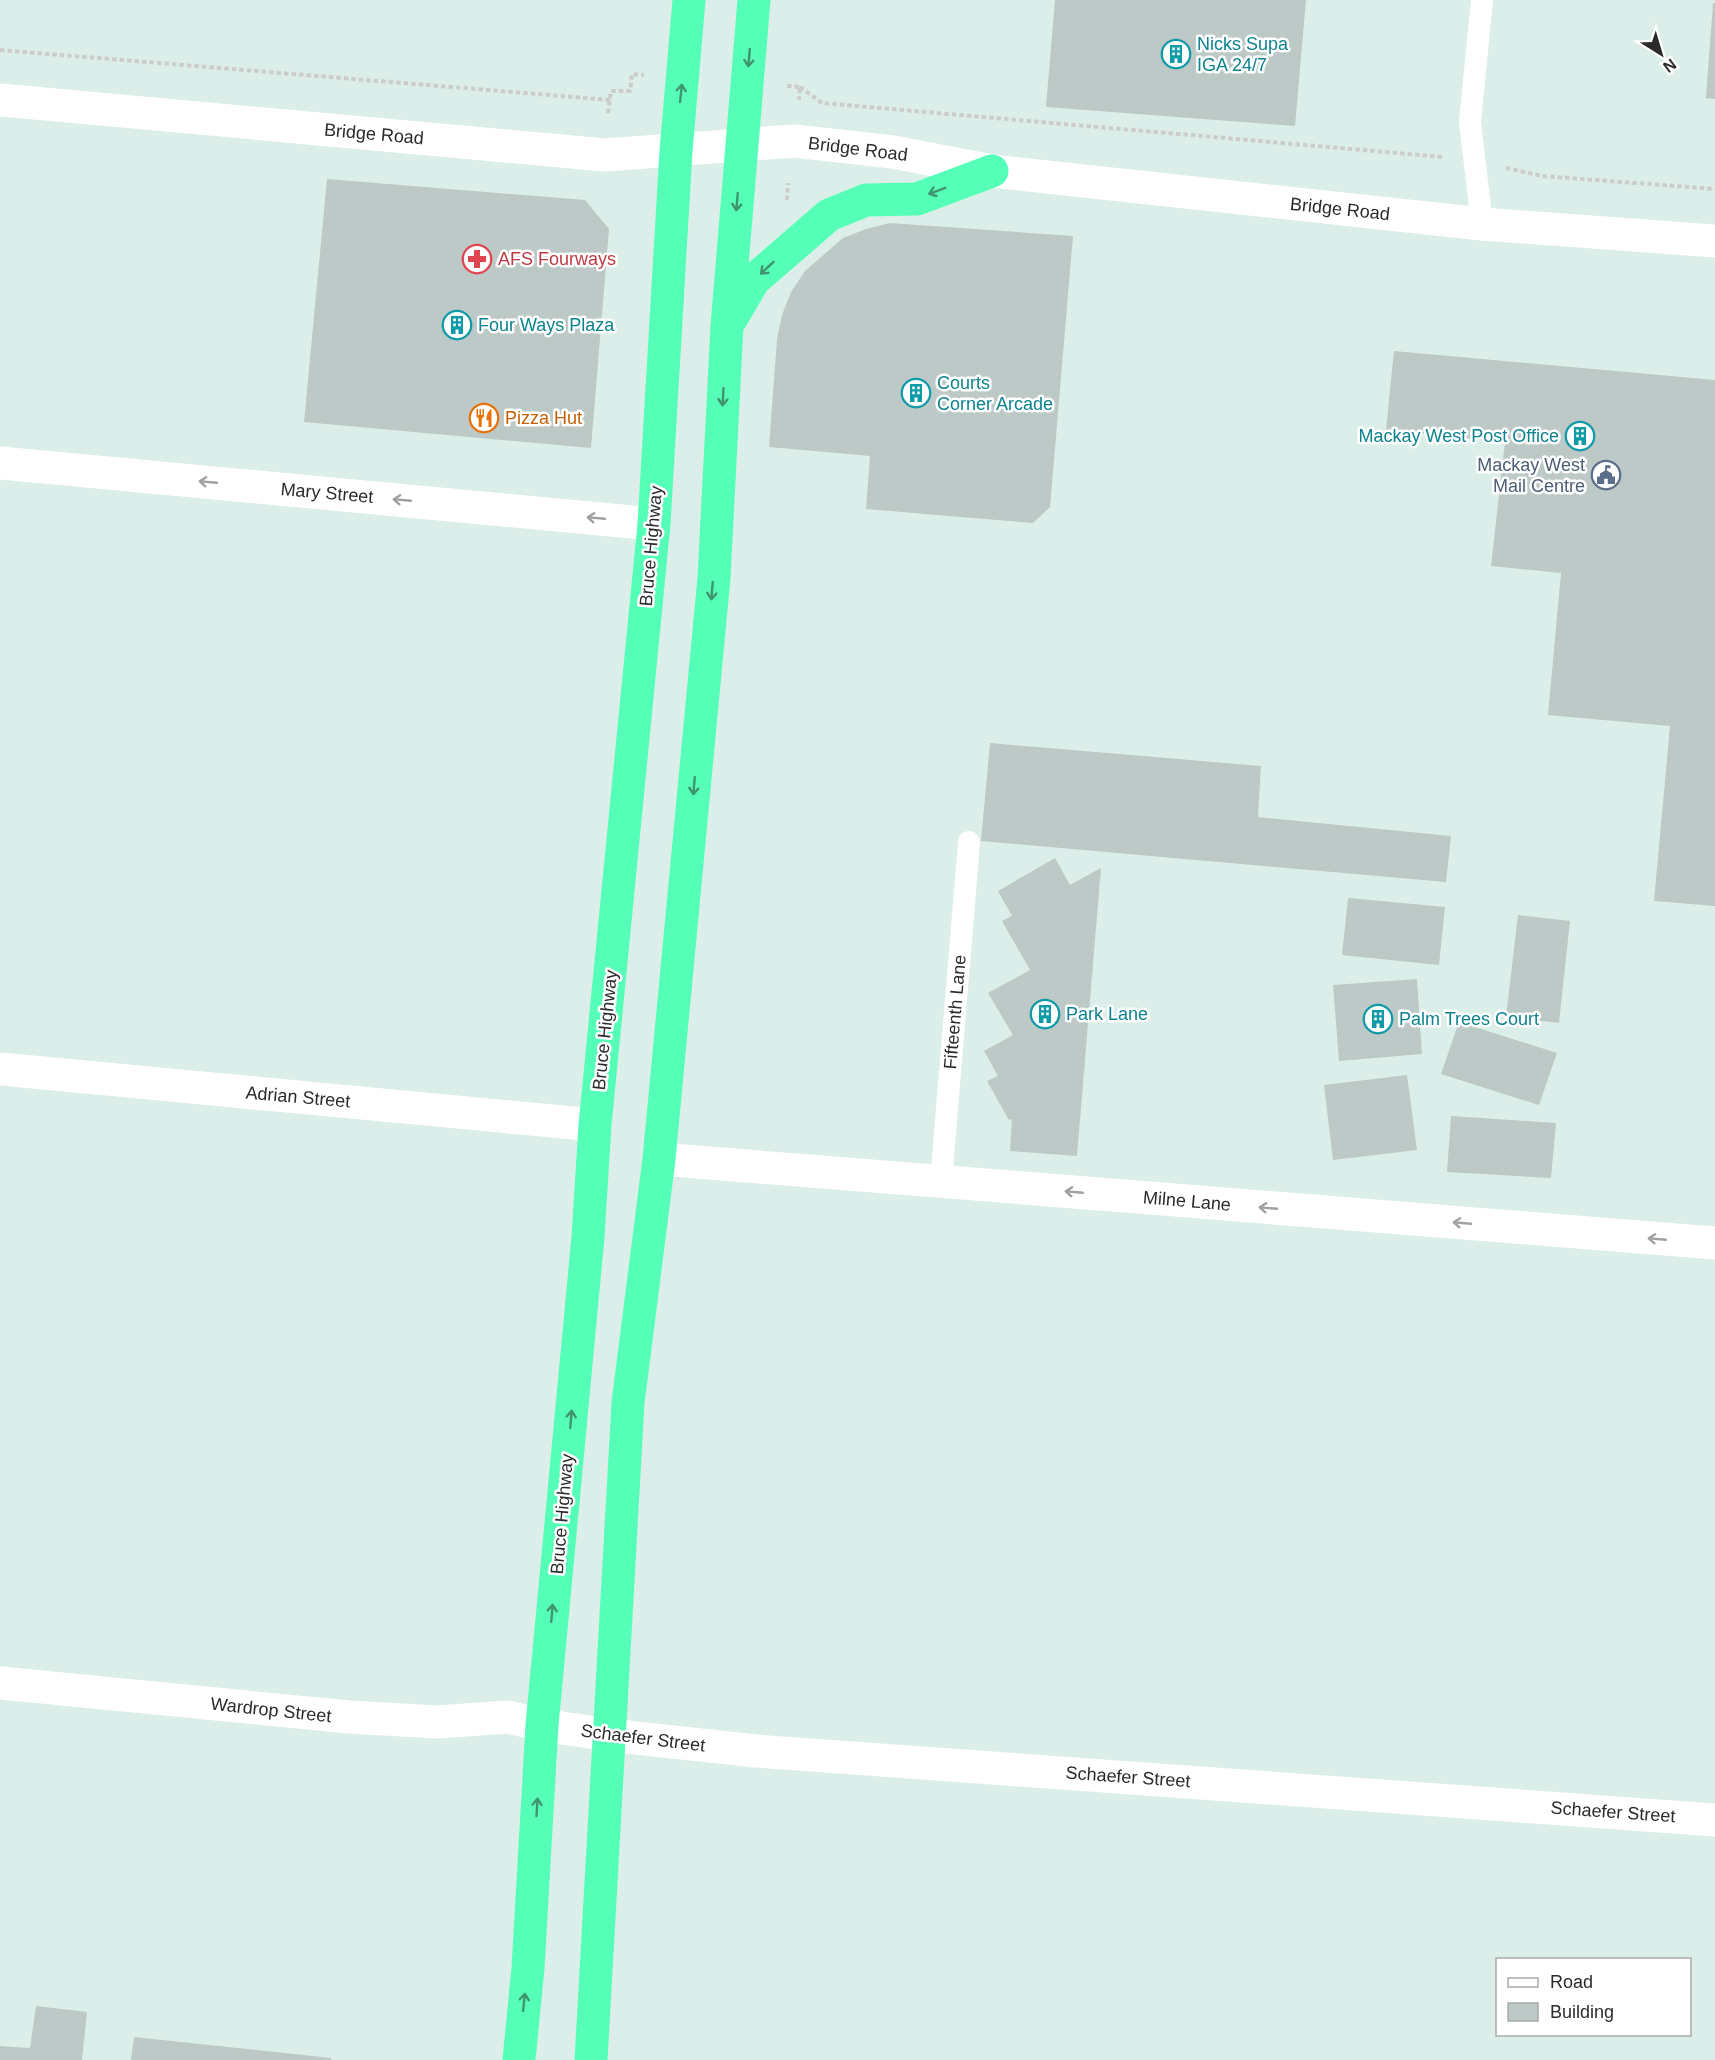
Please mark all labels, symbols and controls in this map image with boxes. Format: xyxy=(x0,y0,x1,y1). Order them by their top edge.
north arrow xyxy=(1631,24,1691,84)
place label: Nicks Supa IGA 24/7 xyxy=(1197,34,1289,75)
building icon: Nicks Supa IGA 24/7 xyxy=(1160,38,1192,70)
one-way arrow xyxy=(743,48,754,68)
text: N xyxy=(1660,55,1679,76)
one-way arrow xyxy=(676,84,687,104)
street label: Bridge Road xyxy=(323,120,425,148)
street label: Bridge Road xyxy=(807,133,909,165)
one-way arrow xyxy=(929,187,947,198)
one-way arrow xyxy=(731,192,742,212)
street label: Bridge Road xyxy=(1289,194,1391,224)
pharmacy icon: AFS Fourways xyxy=(461,243,493,275)
place label: AFS Fourways xyxy=(498,249,616,269)
one-way arrow xyxy=(759,261,774,276)
building icon: Four Ways Plaza xyxy=(441,309,473,341)
place label: Four Ways Plaza xyxy=(478,315,615,335)
place label: Courts Corner Arcade xyxy=(937,373,1053,414)
building icon: Courts Corner Arcade xyxy=(900,377,932,409)
one-way arrow xyxy=(718,386,729,406)
restaurant icon: Pizza Hut xyxy=(468,402,500,434)
place label: Pizza Hut xyxy=(505,408,582,428)
building icon: Mackay West Post Office xyxy=(1564,420,1596,452)
place label: Mackay West Post Office xyxy=(1359,426,1559,446)
place label: Mackay West Mail Centre xyxy=(1477,455,1585,496)
public building icon: Mackay West Mail Centre xyxy=(1590,459,1622,491)
one-way arrow xyxy=(198,476,218,487)
street label: Mary Street xyxy=(280,479,374,507)
street label: Bruce Highway xyxy=(636,485,666,607)
one-way arrow xyxy=(392,494,412,505)
one-way arrow xyxy=(587,512,606,523)
one-way arrow xyxy=(706,581,717,601)
one-way arrow xyxy=(688,775,699,795)
street label: Fifteenth Lane xyxy=(940,954,970,1070)
street label: Bruce Highway xyxy=(589,969,621,1091)
building icon: Park Lane xyxy=(1029,998,1061,1030)
building icon: Palm Trees Court xyxy=(1362,1003,1394,1035)
place label: Park Lane xyxy=(1066,1004,1148,1024)
place label: Palm Trees Court xyxy=(1399,1009,1539,1029)
street label: Adrian Street xyxy=(245,1082,351,1112)
one-way arrow xyxy=(1064,1186,1084,1197)
street label: Milne Lane xyxy=(1142,1187,1232,1215)
one-way arrow xyxy=(1258,1202,1278,1213)
one-way arrow xyxy=(1453,1217,1473,1228)
one-way arrow xyxy=(1647,1233,1667,1244)
one-way arrow xyxy=(566,1409,577,1429)
street label: Bruce Highway xyxy=(547,1453,577,1575)
one-way arrow xyxy=(547,1603,558,1623)
street label: Wardrop Street xyxy=(210,1694,332,1726)
street label: Schaefer Street xyxy=(580,1720,706,1756)
street label: Schaefer Street xyxy=(1065,1763,1191,1791)
one-way arrow xyxy=(531,1798,542,1818)
street label: Schaefer Street xyxy=(1550,1798,1676,1826)
legend xyxy=(1496,1958,1691,2036)
text: Road xyxy=(1550,1972,1593,1992)
one-way arrow xyxy=(519,1992,530,2012)
text: Building xyxy=(1550,2002,1614,2022)

